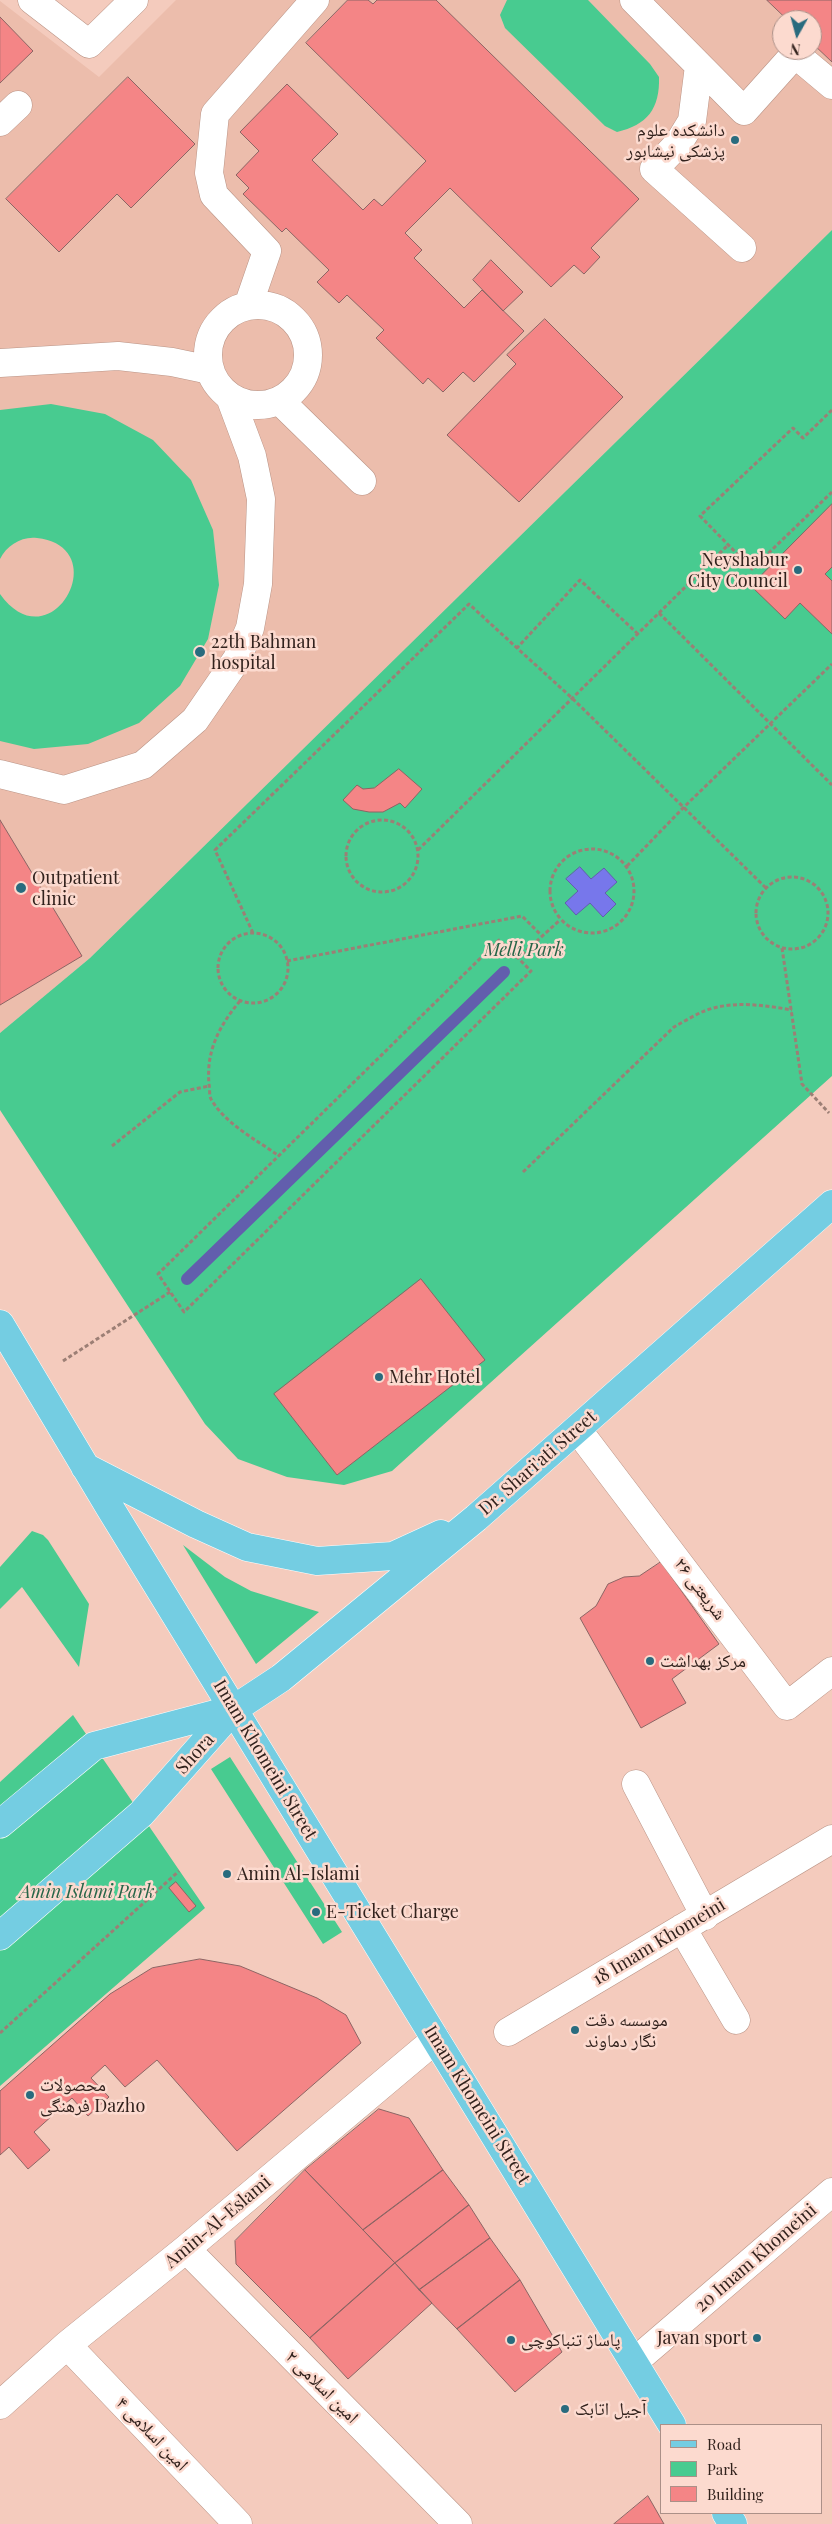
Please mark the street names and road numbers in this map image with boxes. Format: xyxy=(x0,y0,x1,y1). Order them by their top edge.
street label: Dr. Shari'ati Street xyxy=(475,1406,601,1520)
street label: شریعتی ۲۶ xyxy=(670,1554,730,1624)
street label: Imam Khomeini Street xyxy=(209,1676,321,1844)
street label: Shora xyxy=(171,1729,219,1779)
street label: 18 Imam Khomeini xyxy=(589,1894,729,1990)
street label: Imam Khomeini Street xyxy=(419,2022,535,2188)
street label: Amin-Al-Eslami xyxy=(161,2171,275,2273)
street label: 20 Imam Khomeini xyxy=(691,2199,821,2317)
street label: امین اسلامی ۲ xyxy=(281,2346,363,2428)
street label: امین اسلامی ۴ xyxy=(112,2393,192,2475)

